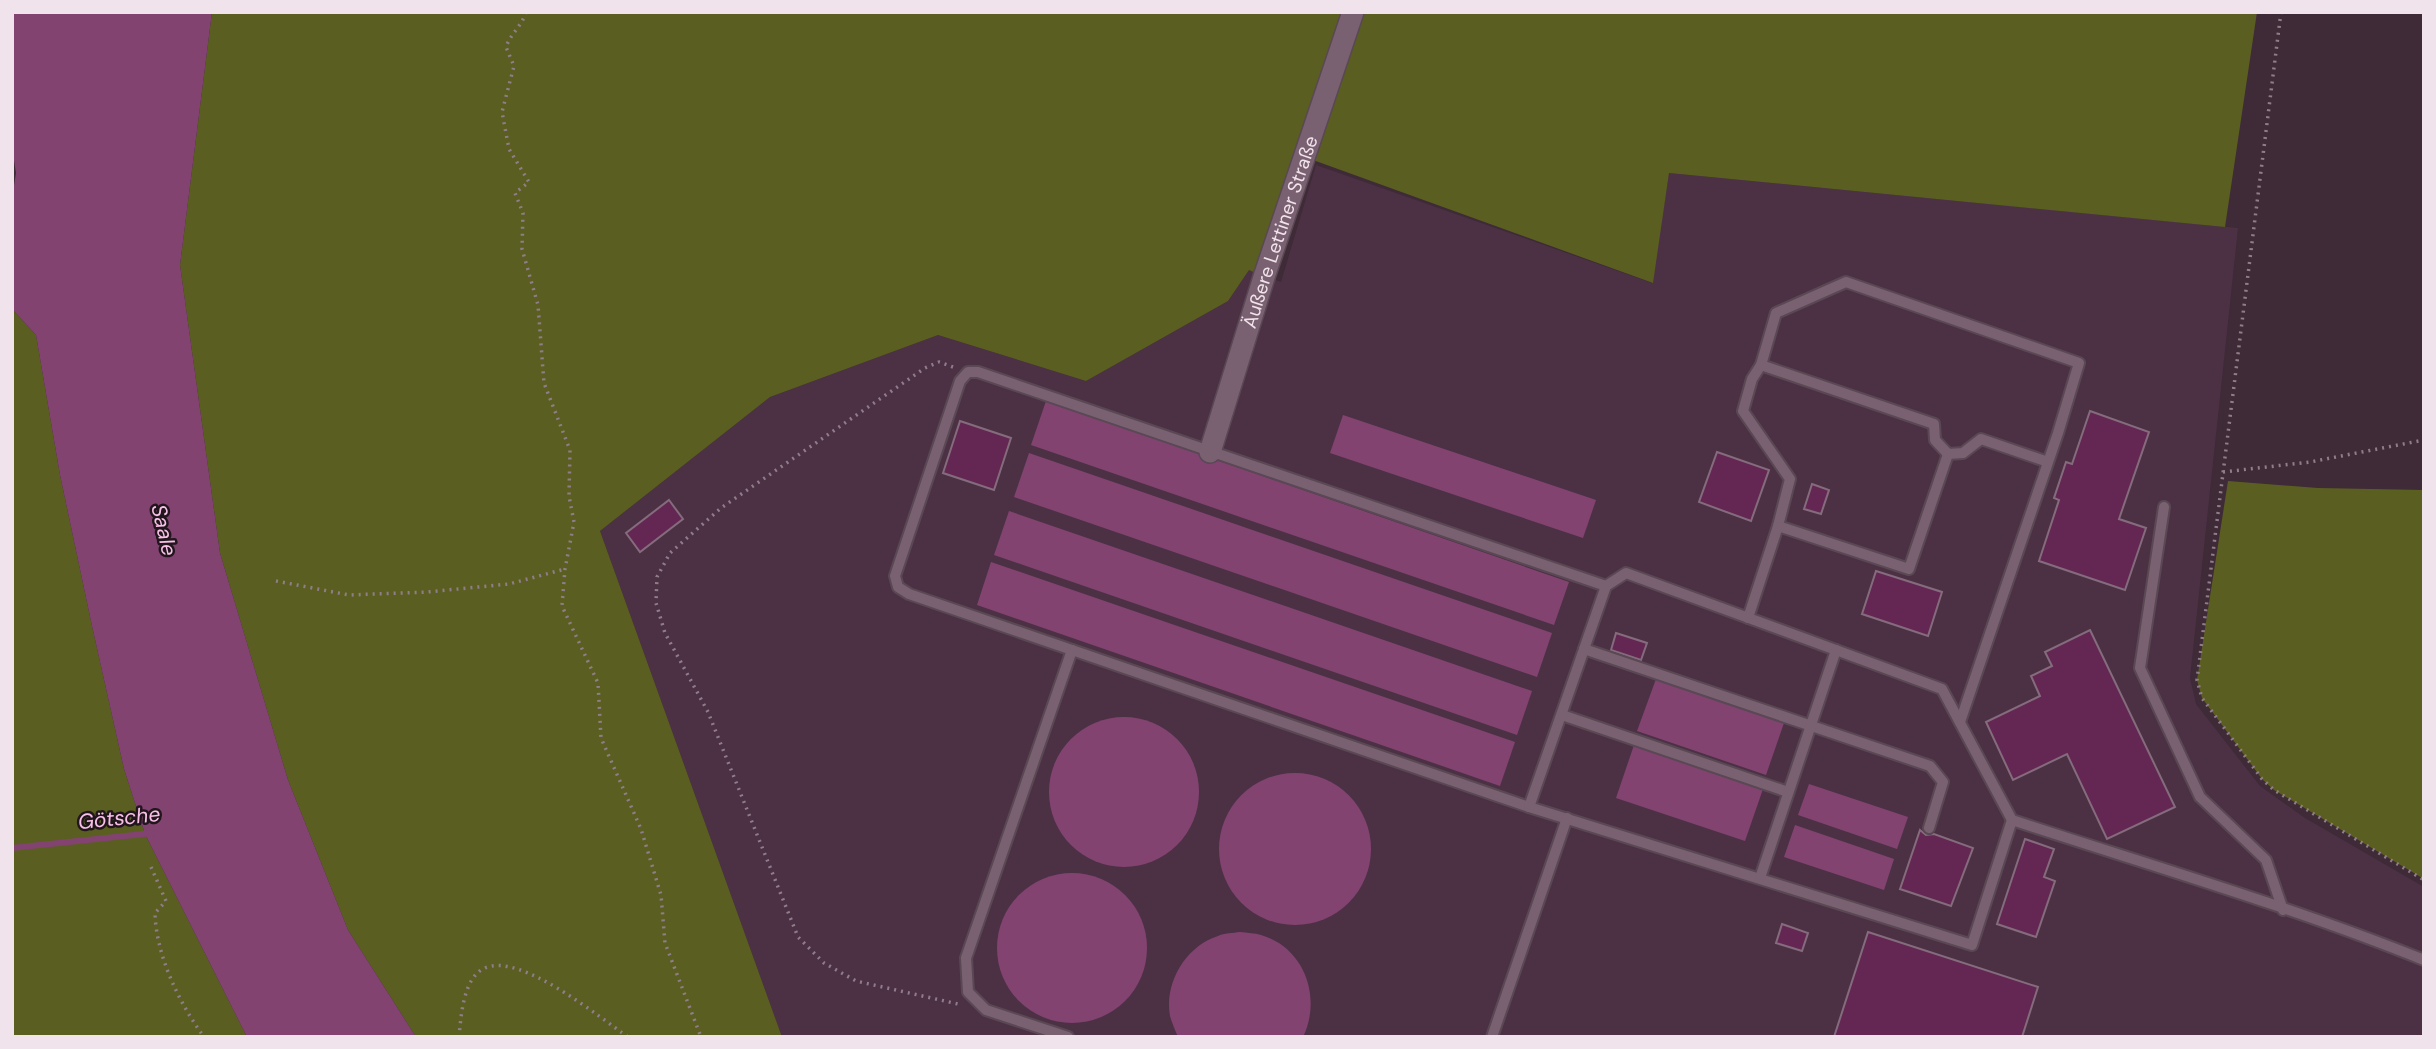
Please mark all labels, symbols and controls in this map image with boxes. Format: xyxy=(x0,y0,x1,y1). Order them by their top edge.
street label: Äußere Lettiner Straße xyxy=(1237,132,1324,331)
water label: Saale xyxy=(144,501,184,559)
water label: Götsche xyxy=(76,800,162,836)

